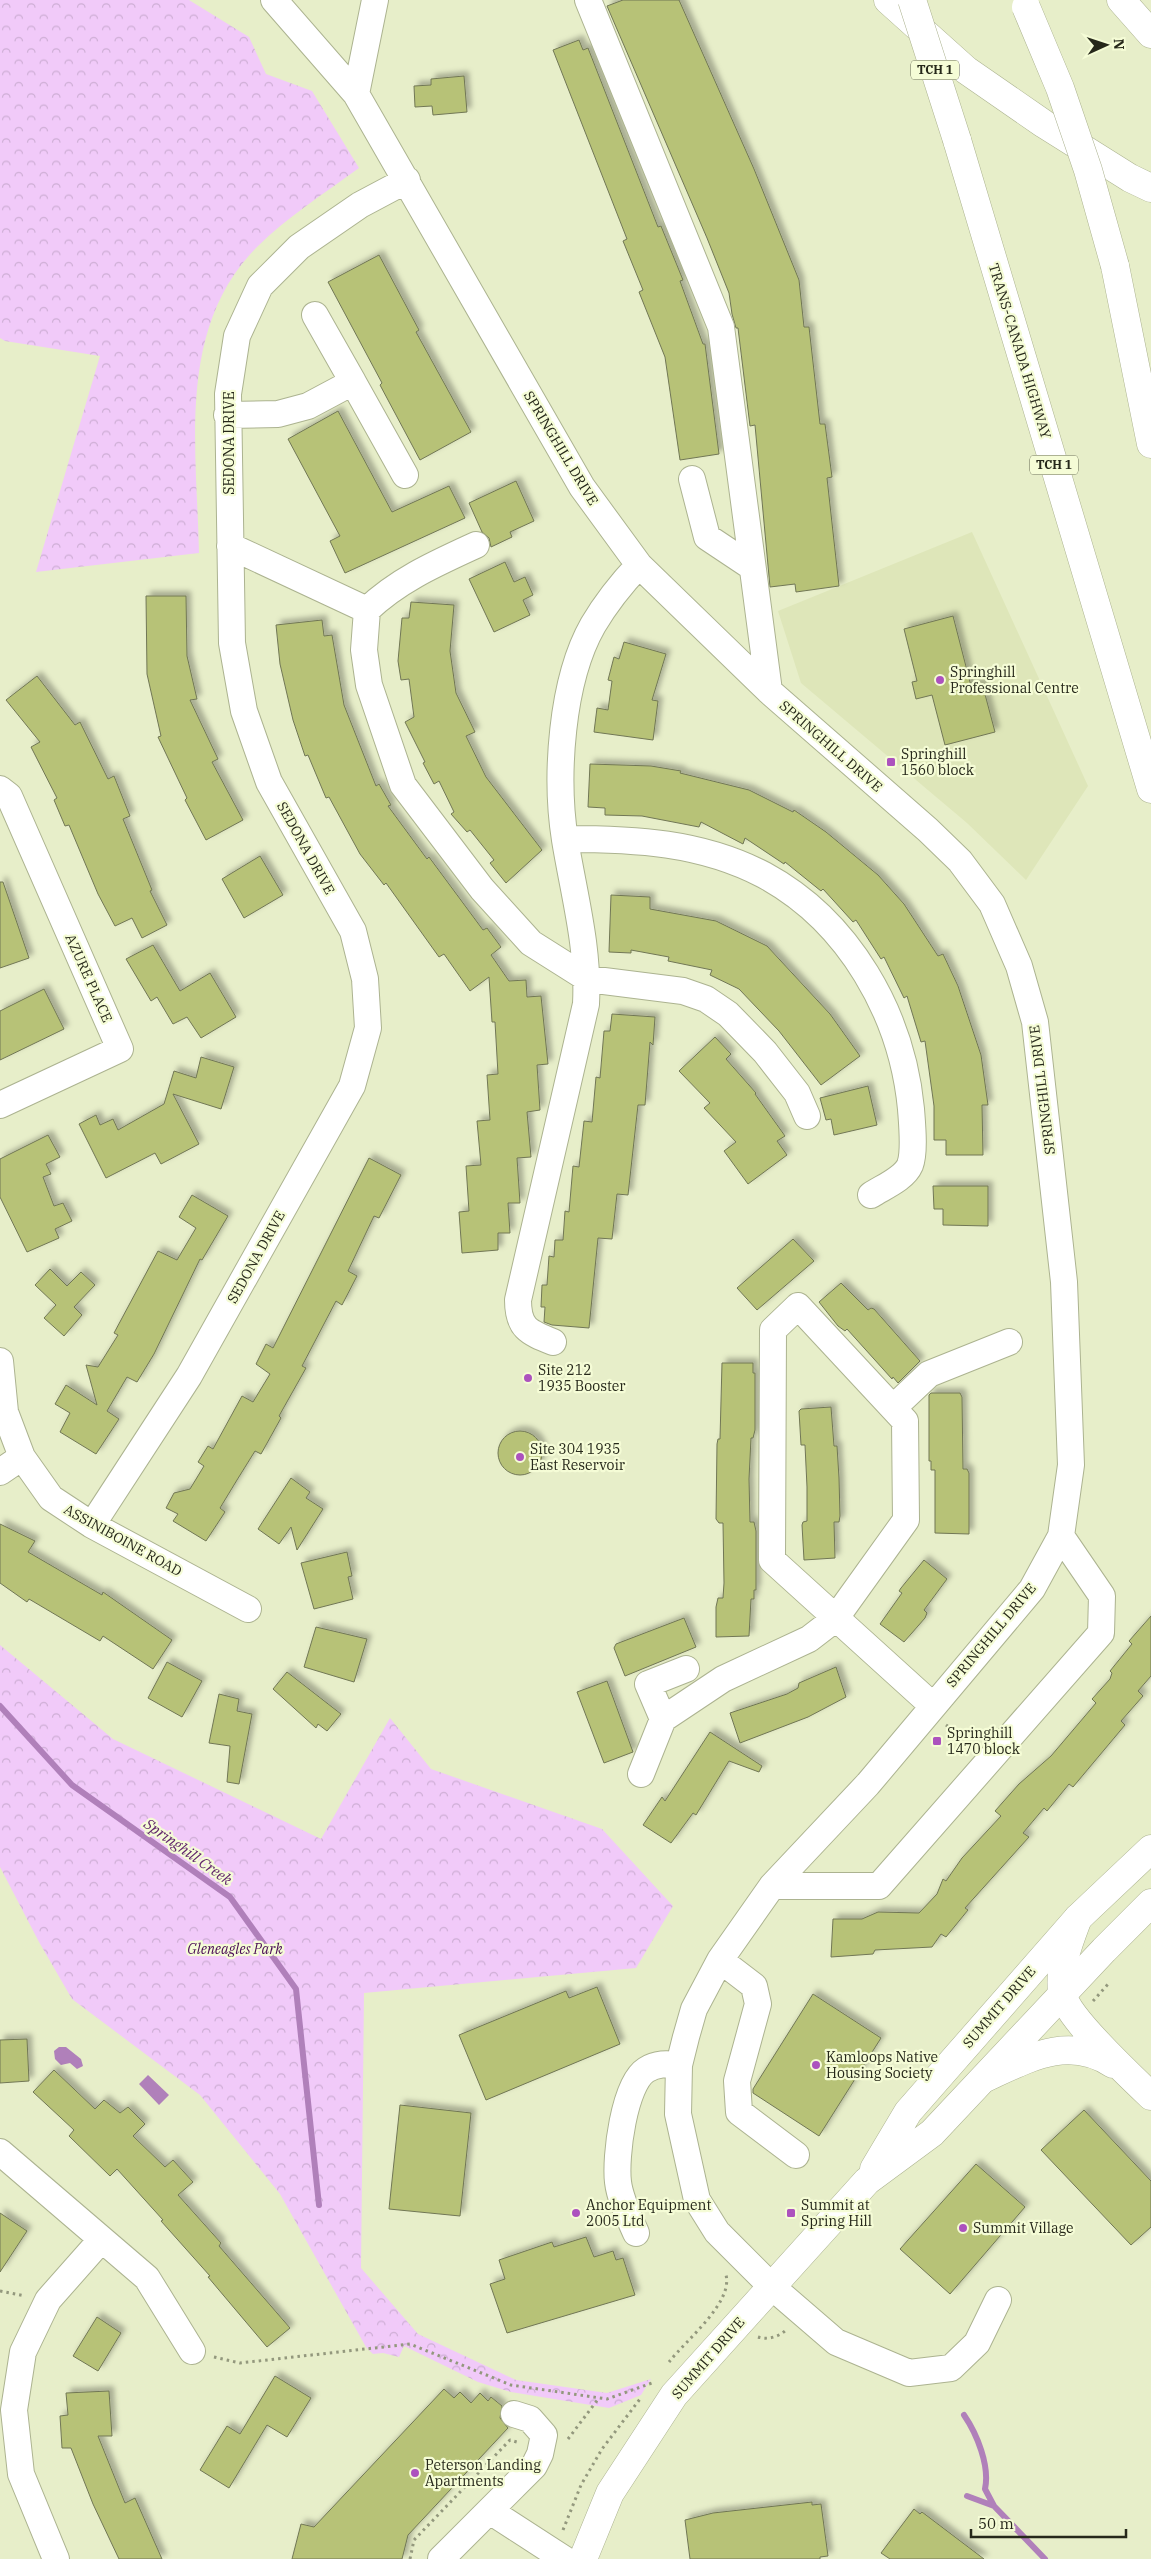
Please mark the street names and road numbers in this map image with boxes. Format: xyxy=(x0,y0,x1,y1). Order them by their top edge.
road number: TCH 1 xyxy=(911,60,959,80)
street label: TRANS-CANADA HIGHWAY xyxy=(985,261,1055,441)
street label: SPRINGHILL DRIVE xyxy=(520,387,602,509)
street label: SEDONA DRIVE xyxy=(220,391,238,495)
road number: TCH 1 xyxy=(1030,456,1078,474)
street label: SPRINGHILL DRIVE xyxy=(776,696,886,796)
street label: SEDONA DRIVE xyxy=(273,798,339,898)
street label: AZURE PLACE xyxy=(61,931,117,1025)
street label: SPRINGHILL DRIVE xyxy=(1025,1024,1059,1156)
street label: SEDONA DRIVE xyxy=(223,1207,289,1307)
street label: ASSINIBOINE ROAD xyxy=(61,1500,185,1580)
street label: SPRINGHILL DRIVE xyxy=(942,1579,1040,1691)
street label: SUMMIT DRIVE xyxy=(959,1962,1039,2052)
street label: SUMMIT DRIVE xyxy=(668,2313,748,2403)

